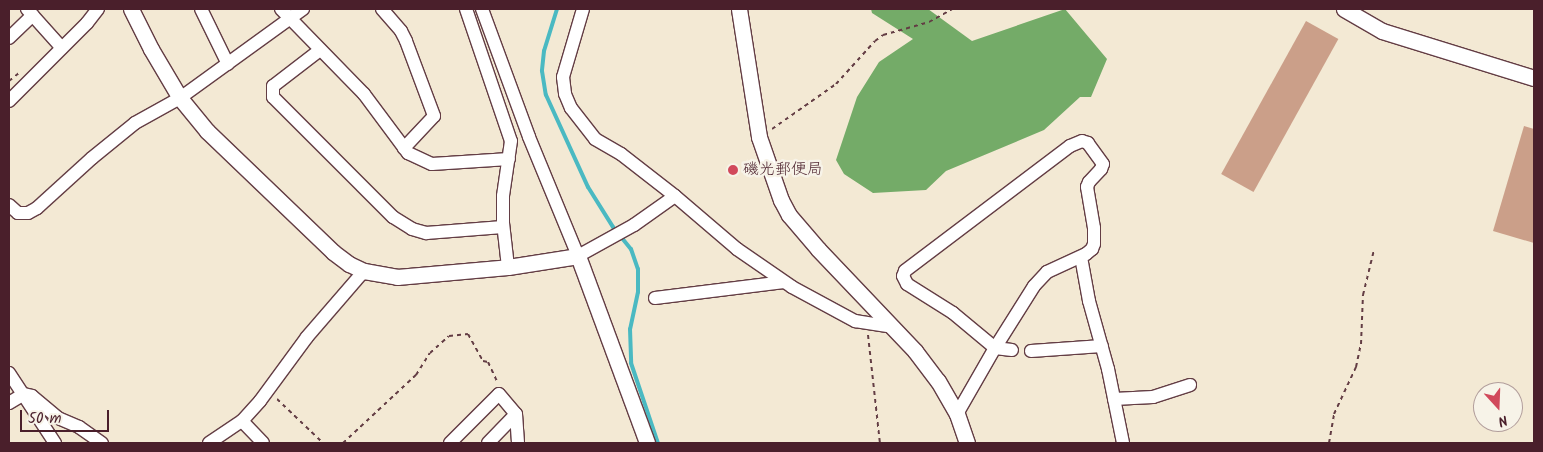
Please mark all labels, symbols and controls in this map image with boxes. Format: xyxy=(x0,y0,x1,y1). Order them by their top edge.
place label: 磯光郵便局 xyxy=(743,160,823,180)
marker: 磯光郵便局 xyxy=(727,164,739,176)
north arrow xyxy=(1473,382,1523,432)
scale bar xyxy=(22,400,111,432)
text: 50 m xyxy=(28,407,62,431)
text: N xyxy=(1495,408,1511,432)

